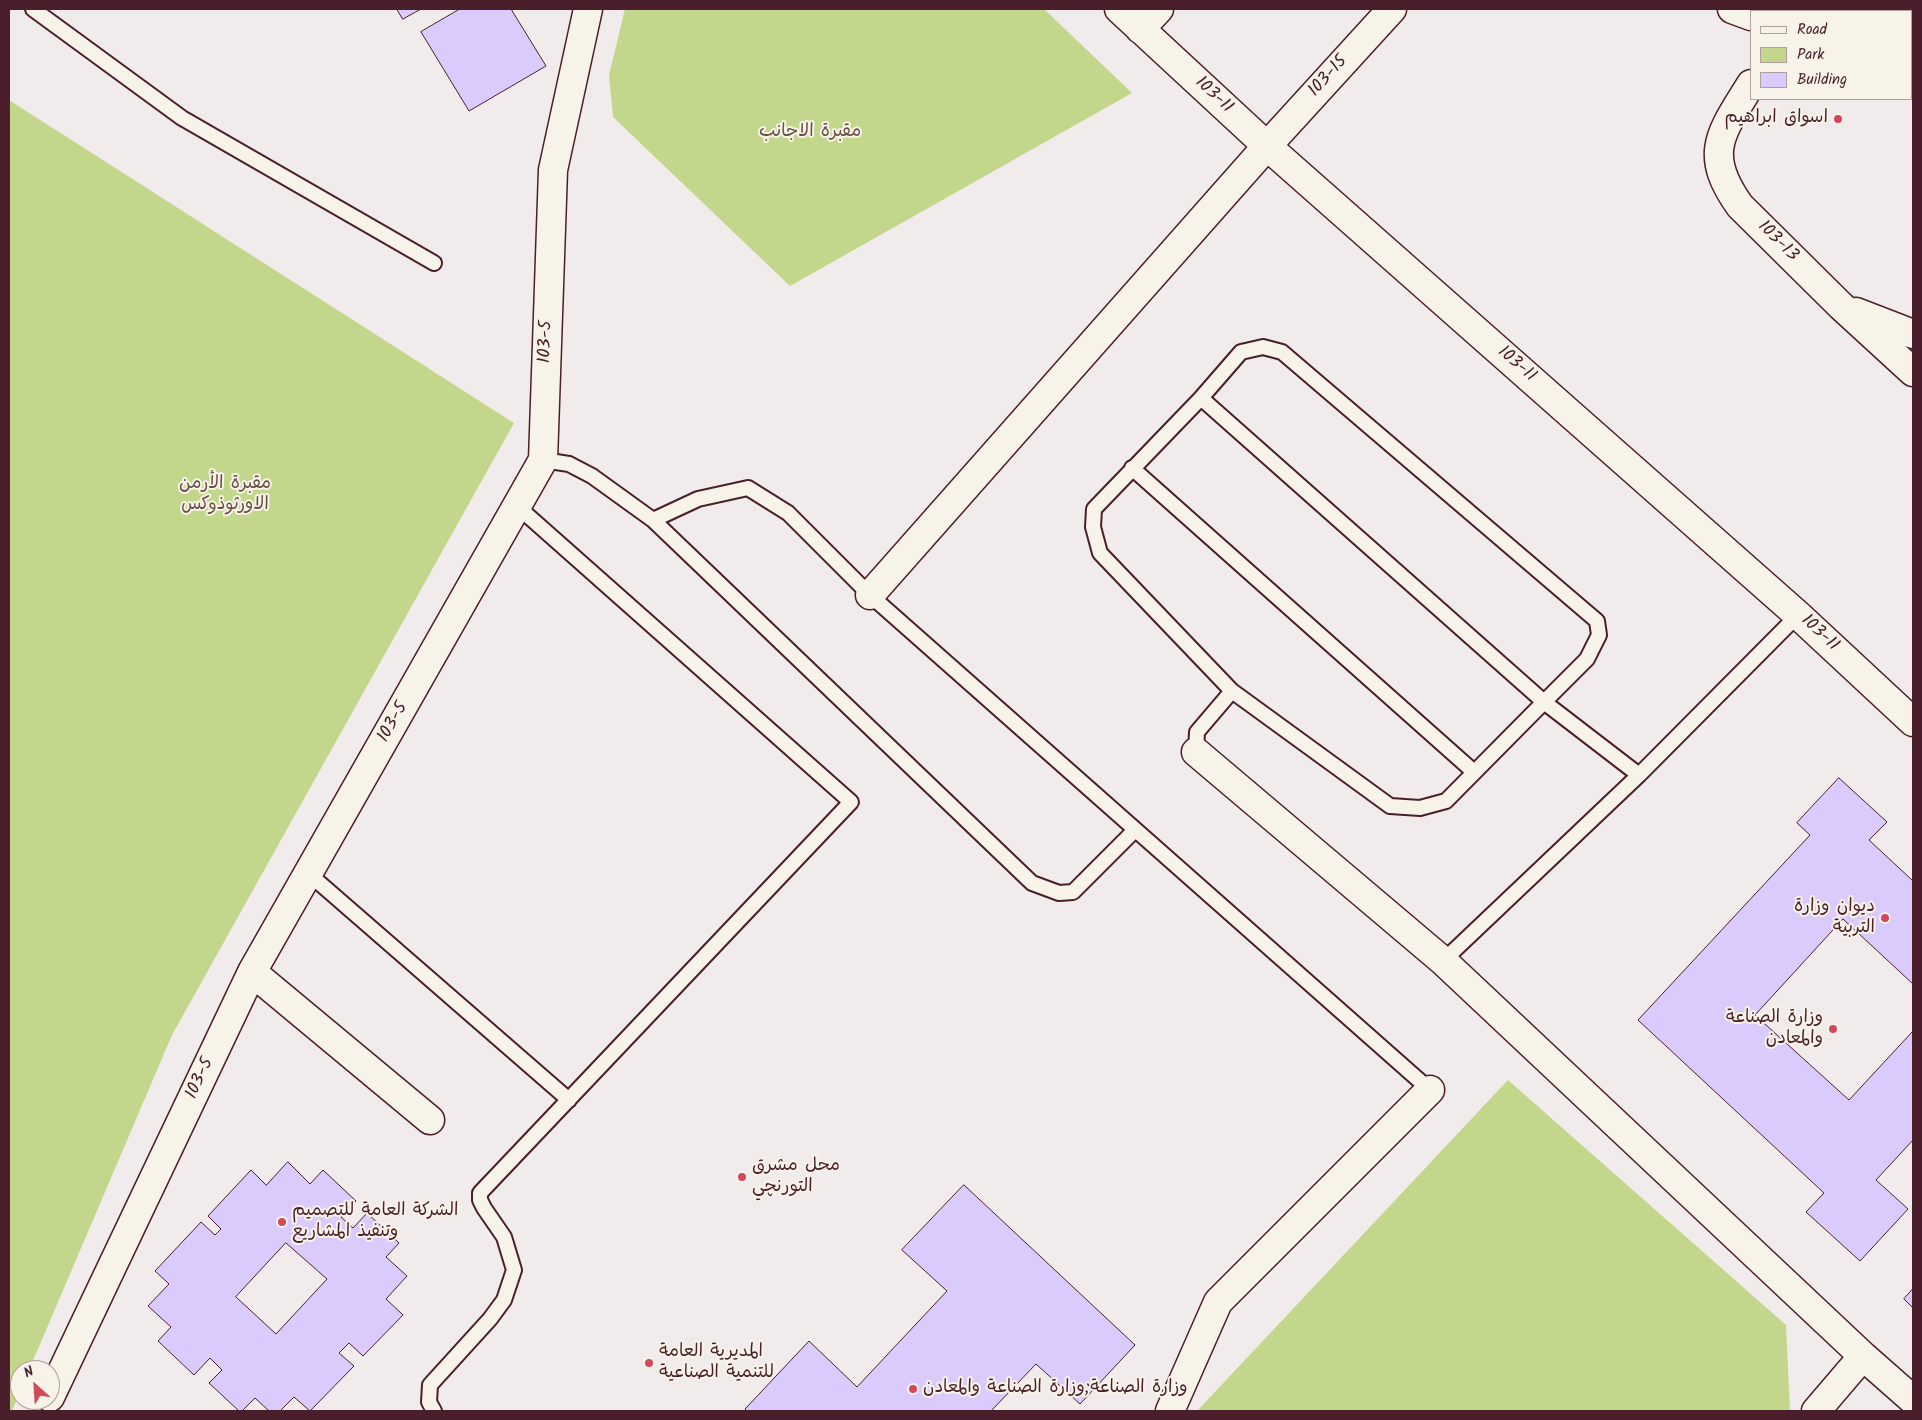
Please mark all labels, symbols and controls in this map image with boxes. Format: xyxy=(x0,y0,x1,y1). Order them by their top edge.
legend xyxy=(1750,10,1912,100)
text: Road xyxy=(1797,18,1827,42)
text: Park xyxy=(1797,43,1824,67)
street label: 103-15 xyxy=(1305,52,1353,102)
text: Building xyxy=(1797,68,1847,92)
street label: 103-11 xyxy=(1189,73,1237,119)
place label: اسواق ابراهيم xyxy=(1725,108,1828,130)
marker: اسواق ابراهيم xyxy=(1832,113,1844,125)
park label: مقبرة الاجانب xyxy=(759,122,861,144)
street label: 103-13 xyxy=(1752,217,1802,267)
street label: 103-5 xyxy=(535,320,559,364)
street label: 103-11 xyxy=(1492,342,1540,388)
park label: مقبرة الأرمن الاورثوذوكس xyxy=(179,474,271,516)
street label: 103-11 xyxy=(1795,611,1843,657)
street label: 103-5 xyxy=(374,699,414,747)
place label: ديوان وزارة التربية xyxy=(1794,897,1875,940)
marker: ديوان وزارة التربية xyxy=(1879,912,1891,924)
place label: وزارة الصناعة والمعادن xyxy=(1726,1008,1823,1050)
marker: وزارة الصناعة والمعادن xyxy=(1827,1023,1839,1035)
street label: 103-5 xyxy=(182,1055,220,1103)
place label: محل مشرق التورنچي xyxy=(752,1156,840,1198)
marker: محل مشرق التورنچي xyxy=(736,1171,748,1183)
place label: الشركة العامة للتصميم وتنفيذ المشاريع xyxy=(292,1201,458,1244)
marker: الشركة العامة للتصميم وتنفيذ المشاريع xyxy=(276,1216,288,1228)
place label: المديرية العامة للتنمية الصناعية xyxy=(659,1342,774,1385)
marker: المديرية العامة للتنمية الصناعية xyxy=(643,1357,655,1369)
north arrow xyxy=(10,1360,60,1410)
text: N xyxy=(20,1361,38,1384)
place label: وزارة الصناعة;وزارة الصناعة والمعادن xyxy=(923,1378,1188,1400)
marker: وزارة الصناعة;وزارة الصناعة والمعادن xyxy=(907,1383,919,1395)

